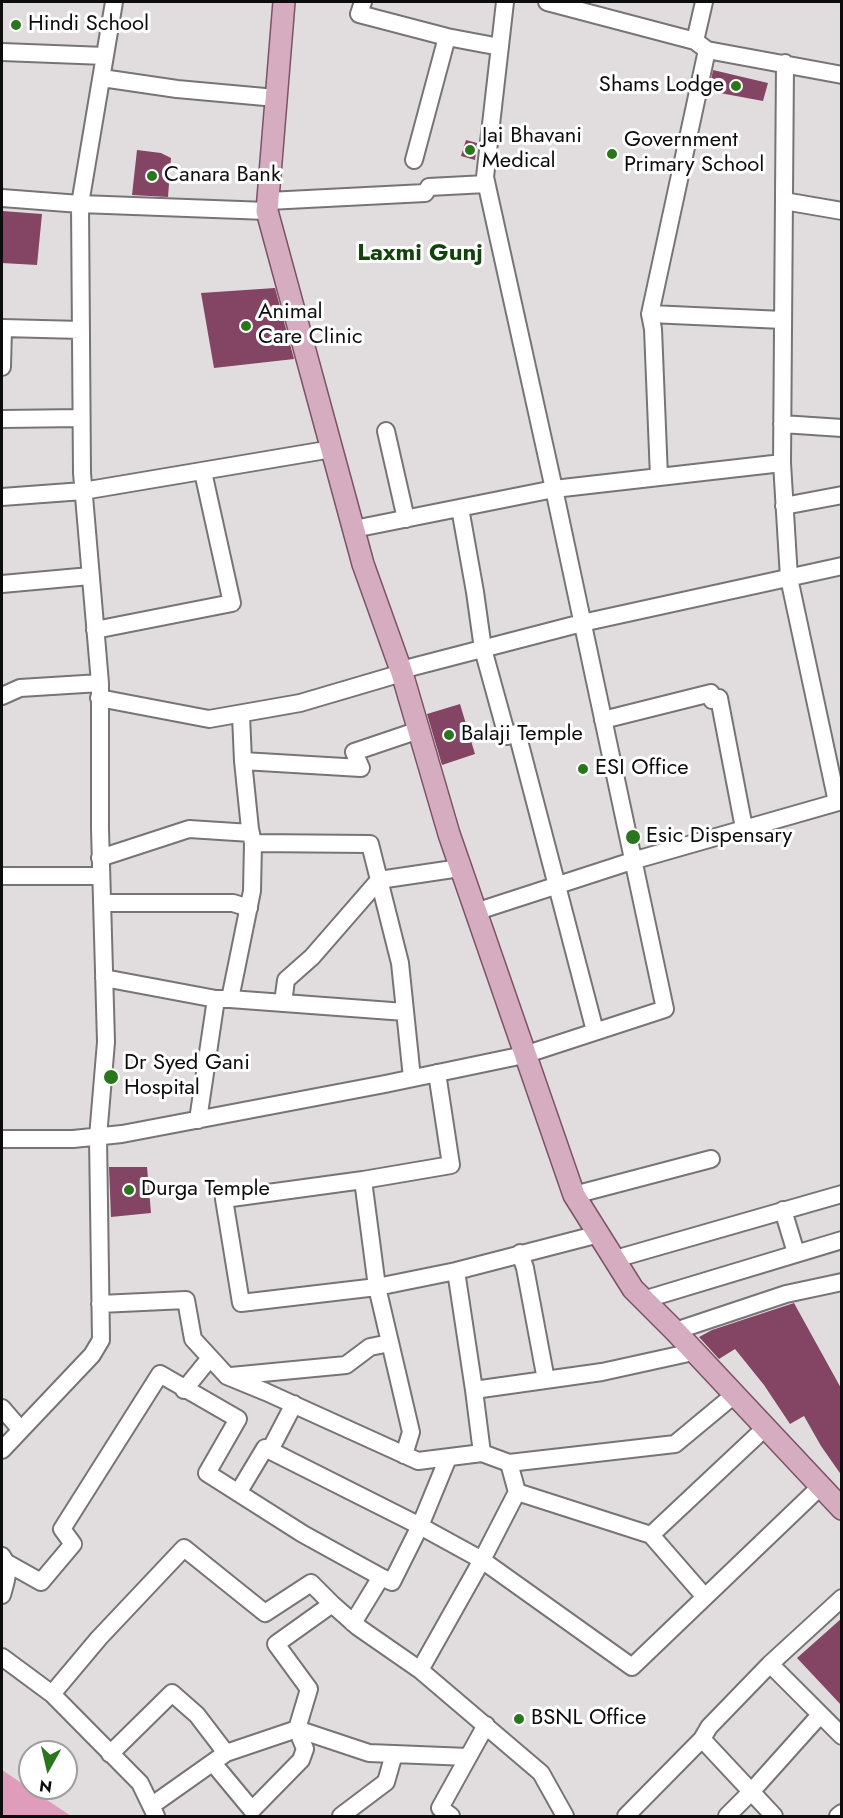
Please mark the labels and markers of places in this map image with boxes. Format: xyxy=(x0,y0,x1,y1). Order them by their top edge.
place label: Hindi School xyxy=(28,12,149,38)
marker: Hindi School xyxy=(9,18,23,32)
place label: Shams Lodge xyxy=(599,73,724,99)
marker: Shams Lodge xyxy=(729,79,743,93)
place label: Jai Bhavani Medical xyxy=(482,124,582,176)
place label: Government Primary School xyxy=(624,128,764,180)
marker: Jai Bhavani Medical xyxy=(463,143,477,157)
marker: Government Primary School xyxy=(605,147,619,161)
place label: Canara Bank xyxy=(164,163,281,189)
marker: Canara Bank xyxy=(145,169,159,183)
place label: Animal Care Clinic xyxy=(258,300,362,352)
marker: Animal Care Clinic xyxy=(239,319,253,333)
place label: Balaji Temple xyxy=(461,722,583,748)
marker: Balaji Temple xyxy=(442,728,456,742)
place label: ESI Office xyxy=(595,756,689,782)
marker: ESI Office xyxy=(576,762,590,776)
place label: Esic Dispensary xyxy=(646,824,792,850)
marker: Esic Dispensary xyxy=(624,828,642,846)
place label: Dr Syed Gani Hospital xyxy=(124,1051,250,1102)
marker: Dr Syed Gani Hospital xyxy=(102,1068,120,1086)
place label: Durga Temple xyxy=(141,1177,270,1203)
marker: Durga Temple xyxy=(122,1183,136,1197)
place label: BSNL Office xyxy=(531,1706,646,1732)
marker: BSNL Office xyxy=(512,1712,526,1726)

